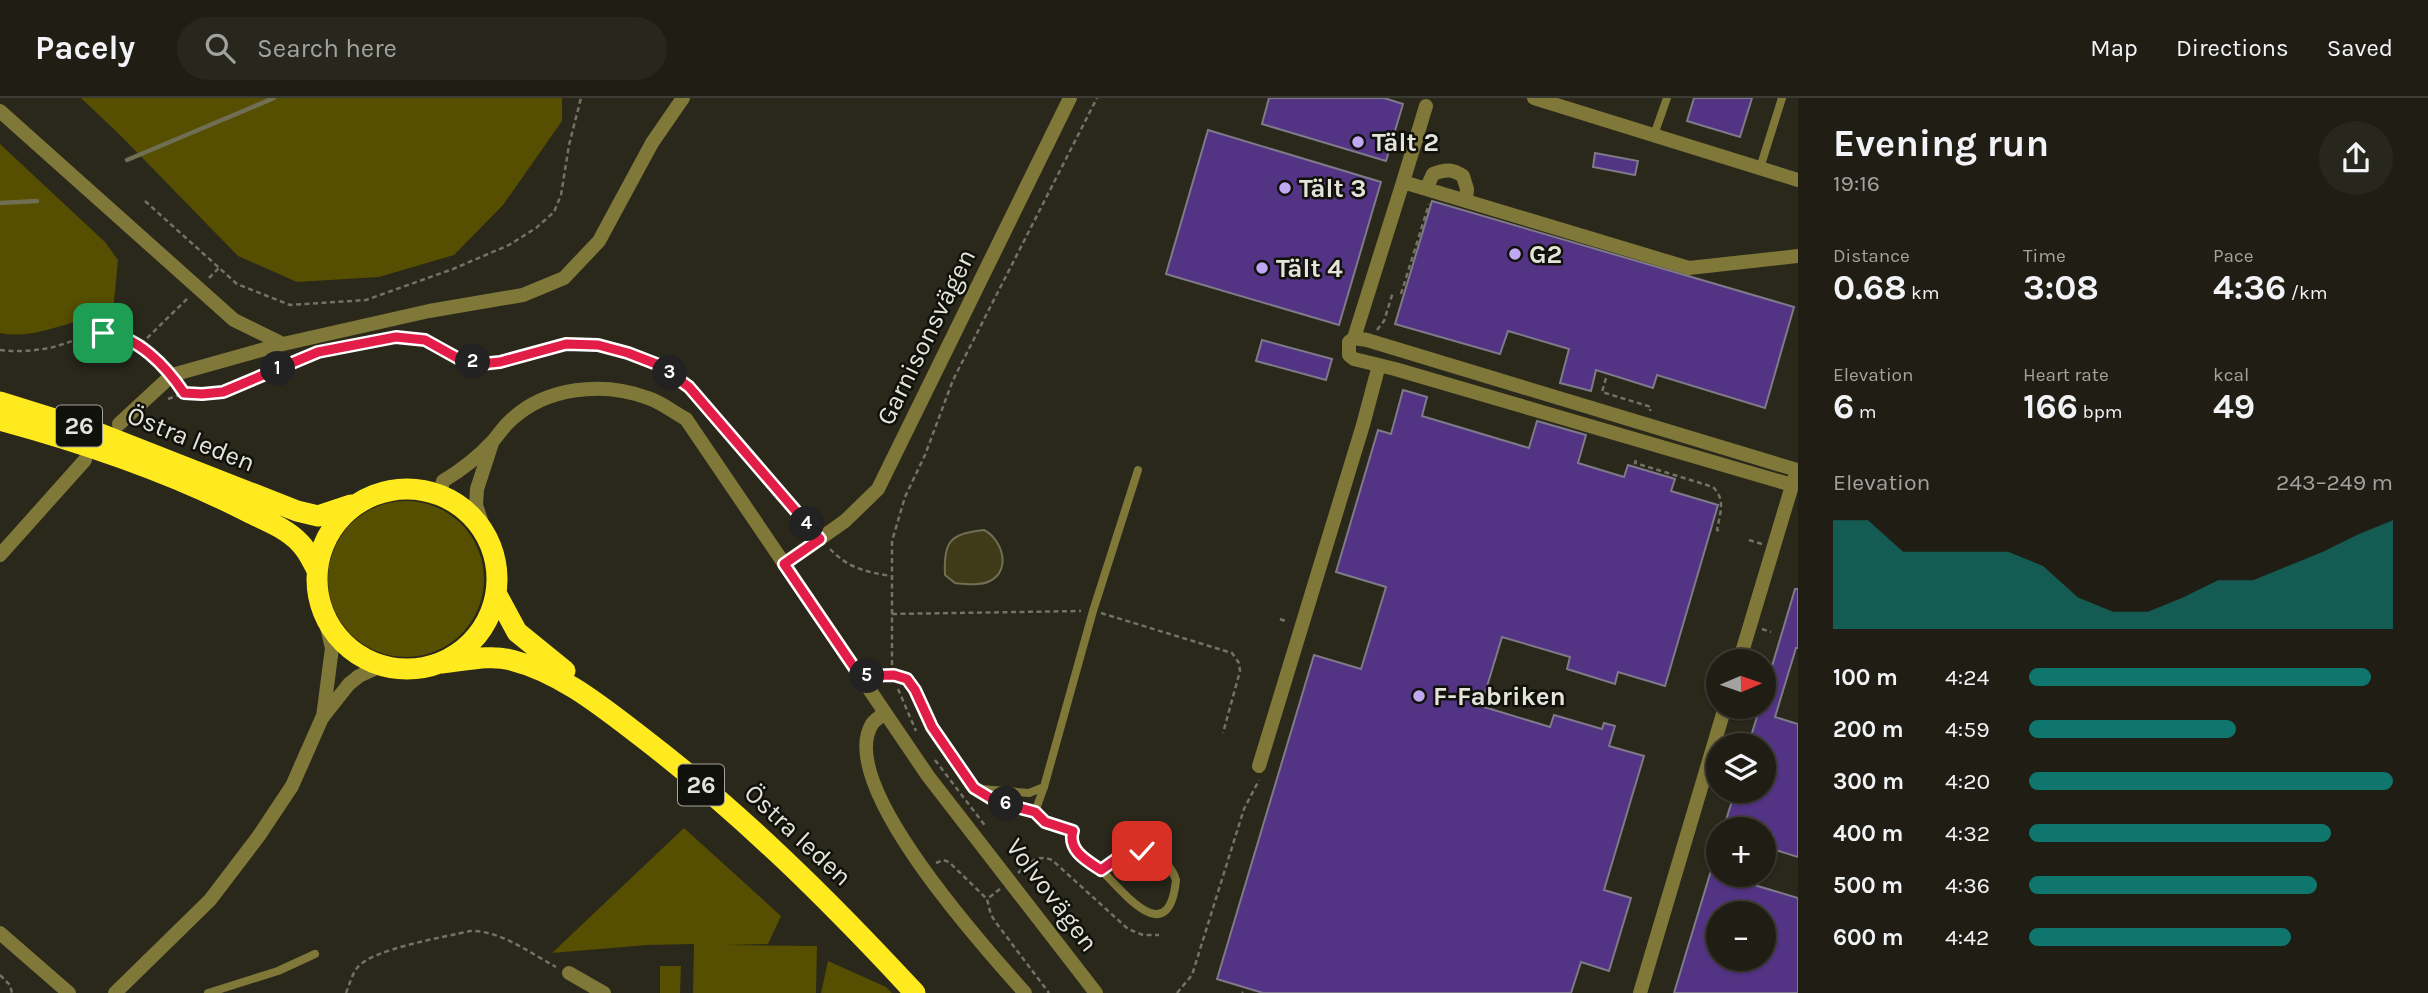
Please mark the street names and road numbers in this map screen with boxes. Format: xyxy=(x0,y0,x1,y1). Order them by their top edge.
street label: Garnisonsvägen xyxy=(870,244,982,430)
street label: Östra leden xyxy=(123,399,259,479)
road number: 26 xyxy=(56,405,102,446)
road number: 26 xyxy=(678,764,724,806)
street label: Östra leden xyxy=(738,778,858,892)
street label: Volvovägen xyxy=(999,832,1105,958)

